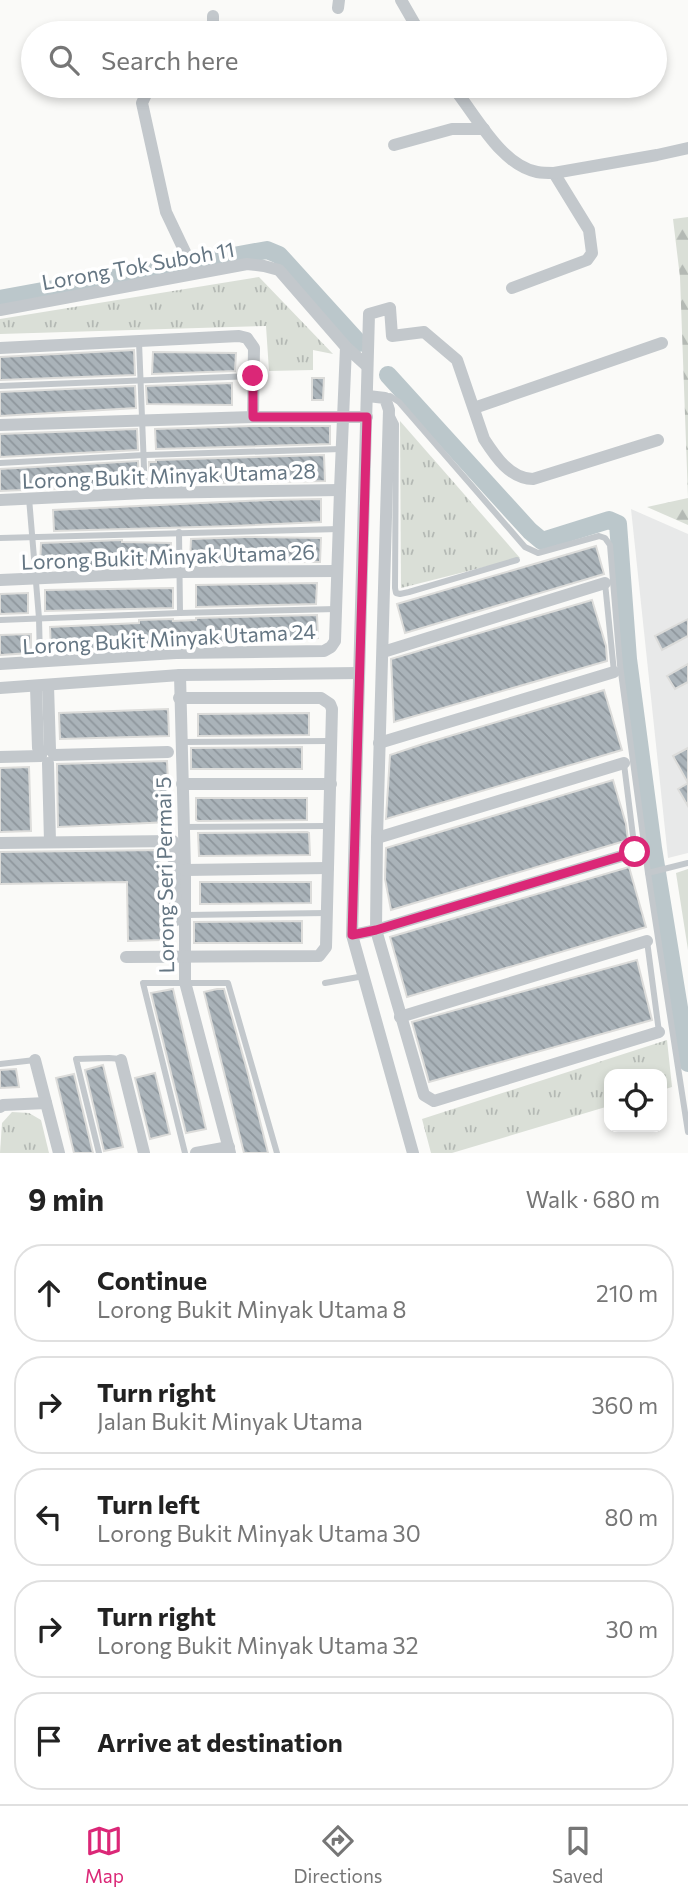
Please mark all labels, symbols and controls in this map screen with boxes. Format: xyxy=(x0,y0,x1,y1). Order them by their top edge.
search box xyxy=(21,21,667,98)
icon: search xyxy=(45,41,83,79)
text: Search here xyxy=(101,44,239,75)
street label: Lorong Tok Suboh 11 xyxy=(40,236,236,294)
route end xyxy=(237,360,268,391)
street label: Lorong Bukit Minyak Utama 28 xyxy=(22,457,316,493)
street label: Lorong Bukit Minyak Utama 26 xyxy=(21,538,315,574)
street label: Lorong Bukit Minyak Utama 24 xyxy=(22,618,317,658)
street label: Lorong Seri Permai 5 xyxy=(150,776,178,974)
route start xyxy=(619,836,650,867)
map controls xyxy=(604,1069,667,1132)
button: locate xyxy=(604,1069,667,1132)
text: 9 min xyxy=(28,1180,104,1217)
text: Walk · 680 m xyxy=(526,1185,660,1213)
text: Continue xyxy=(97,1264,207,1295)
icon: ahead xyxy=(30,1274,68,1312)
text: 210 m xyxy=(596,1279,658,1307)
text: Lorong Bukit Minyak Utama 8 xyxy=(97,1295,407,1323)
text: Turn right xyxy=(97,1376,216,1407)
icon: right xyxy=(30,1386,68,1424)
text: 360 m xyxy=(591,1391,658,1419)
text: Jalan Bukit Minyak Utama xyxy=(97,1407,363,1435)
text: Turn left xyxy=(97,1488,200,1519)
icon: left xyxy=(30,1498,68,1536)
text: 80 m xyxy=(605,1503,658,1531)
text: Lorong Bukit Minyak Utama 30 xyxy=(97,1519,421,1547)
text: Turn right xyxy=(97,1600,216,1631)
icon: right xyxy=(30,1610,68,1648)
text: 30 m xyxy=(605,1615,658,1643)
text: Lorong Bukit Minyak Utama 32 xyxy=(97,1631,418,1659)
icon: arrive xyxy=(30,1722,68,1760)
text: Arrive at destination xyxy=(97,1726,343,1757)
tab: Map xyxy=(85,1822,124,1887)
tab: Directions xyxy=(293,1822,383,1887)
tab: Saved xyxy=(552,1822,603,1887)

